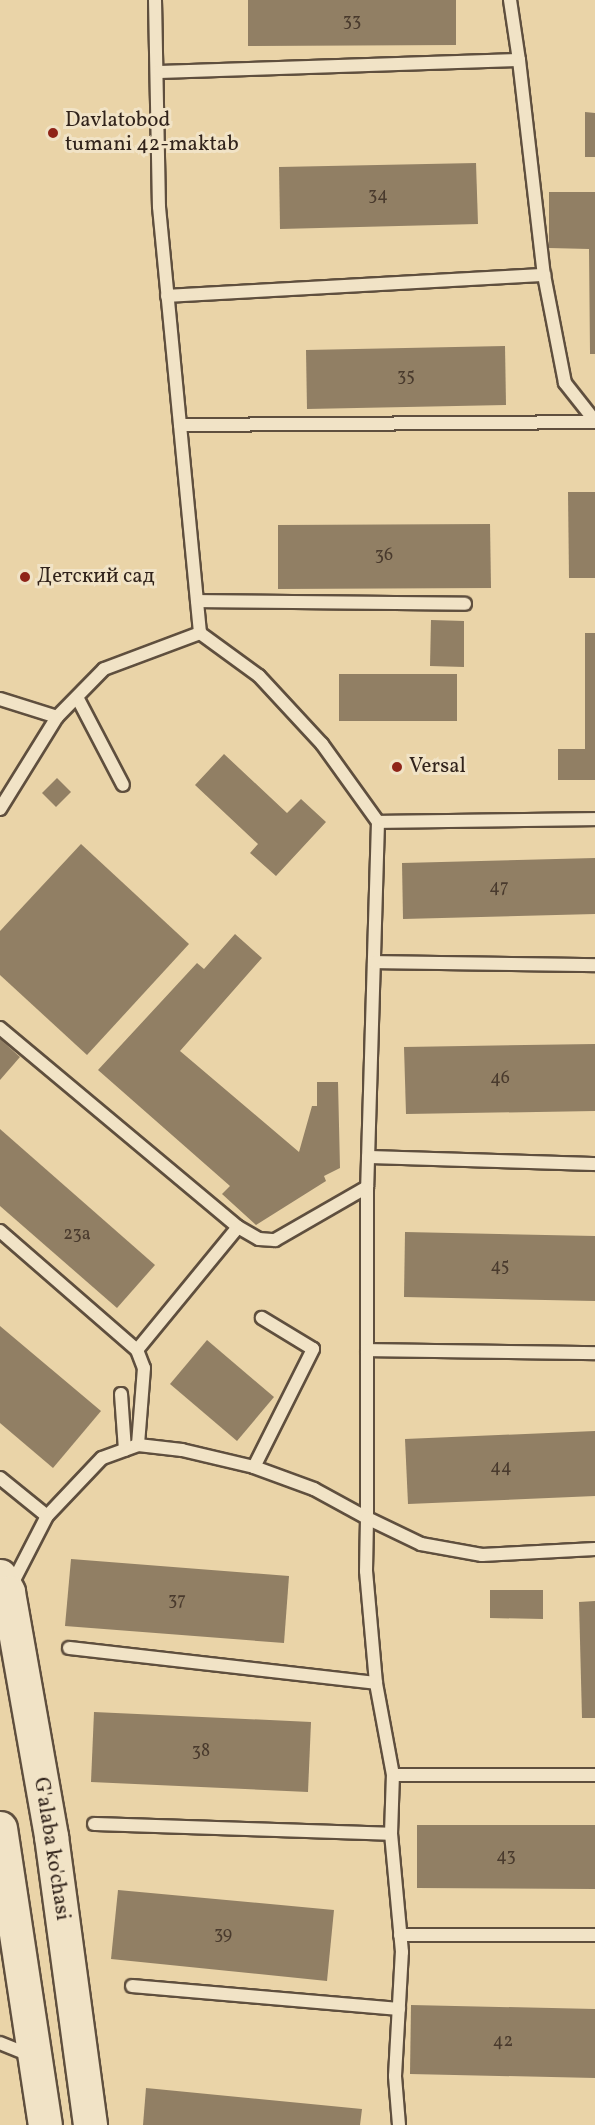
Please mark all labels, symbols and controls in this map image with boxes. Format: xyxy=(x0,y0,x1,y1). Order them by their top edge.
house number: 33 xyxy=(343,11,361,33)
place label: Davlatobod tumani 42-maktab xyxy=(65,108,239,158)
marker: Davlatobod tumani 42-maktab xyxy=(46,126,60,140)
house number: 34 xyxy=(368,185,388,207)
house number: 35 xyxy=(397,366,415,388)
house number: 36 xyxy=(375,545,393,567)
place label: Детский сад xyxy=(37,564,155,590)
marker: Детский сад xyxy=(18,570,32,584)
place label: Versal xyxy=(409,754,466,780)
marker: Versal xyxy=(390,760,404,774)
house number: 47 xyxy=(489,877,509,899)
house number: 46 xyxy=(490,1068,510,1090)
house number: 23а xyxy=(63,1224,91,1246)
house number: 45 xyxy=(491,1256,509,1278)
house number: 44 xyxy=(490,1457,512,1479)
house number: 37 xyxy=(168,1590,186,1612)
house number: 38 xyxy=(192,1741,210,1763)
street label: G'alaba ko'chasi xyxy=(27,1776,75,1922)
house number: 43 xyxy=(496,1846,516,1868)
house number: 39 xyxy=(214,1924,232,1946)
house number: 42 xyxy=(493,2031,513,2053)

